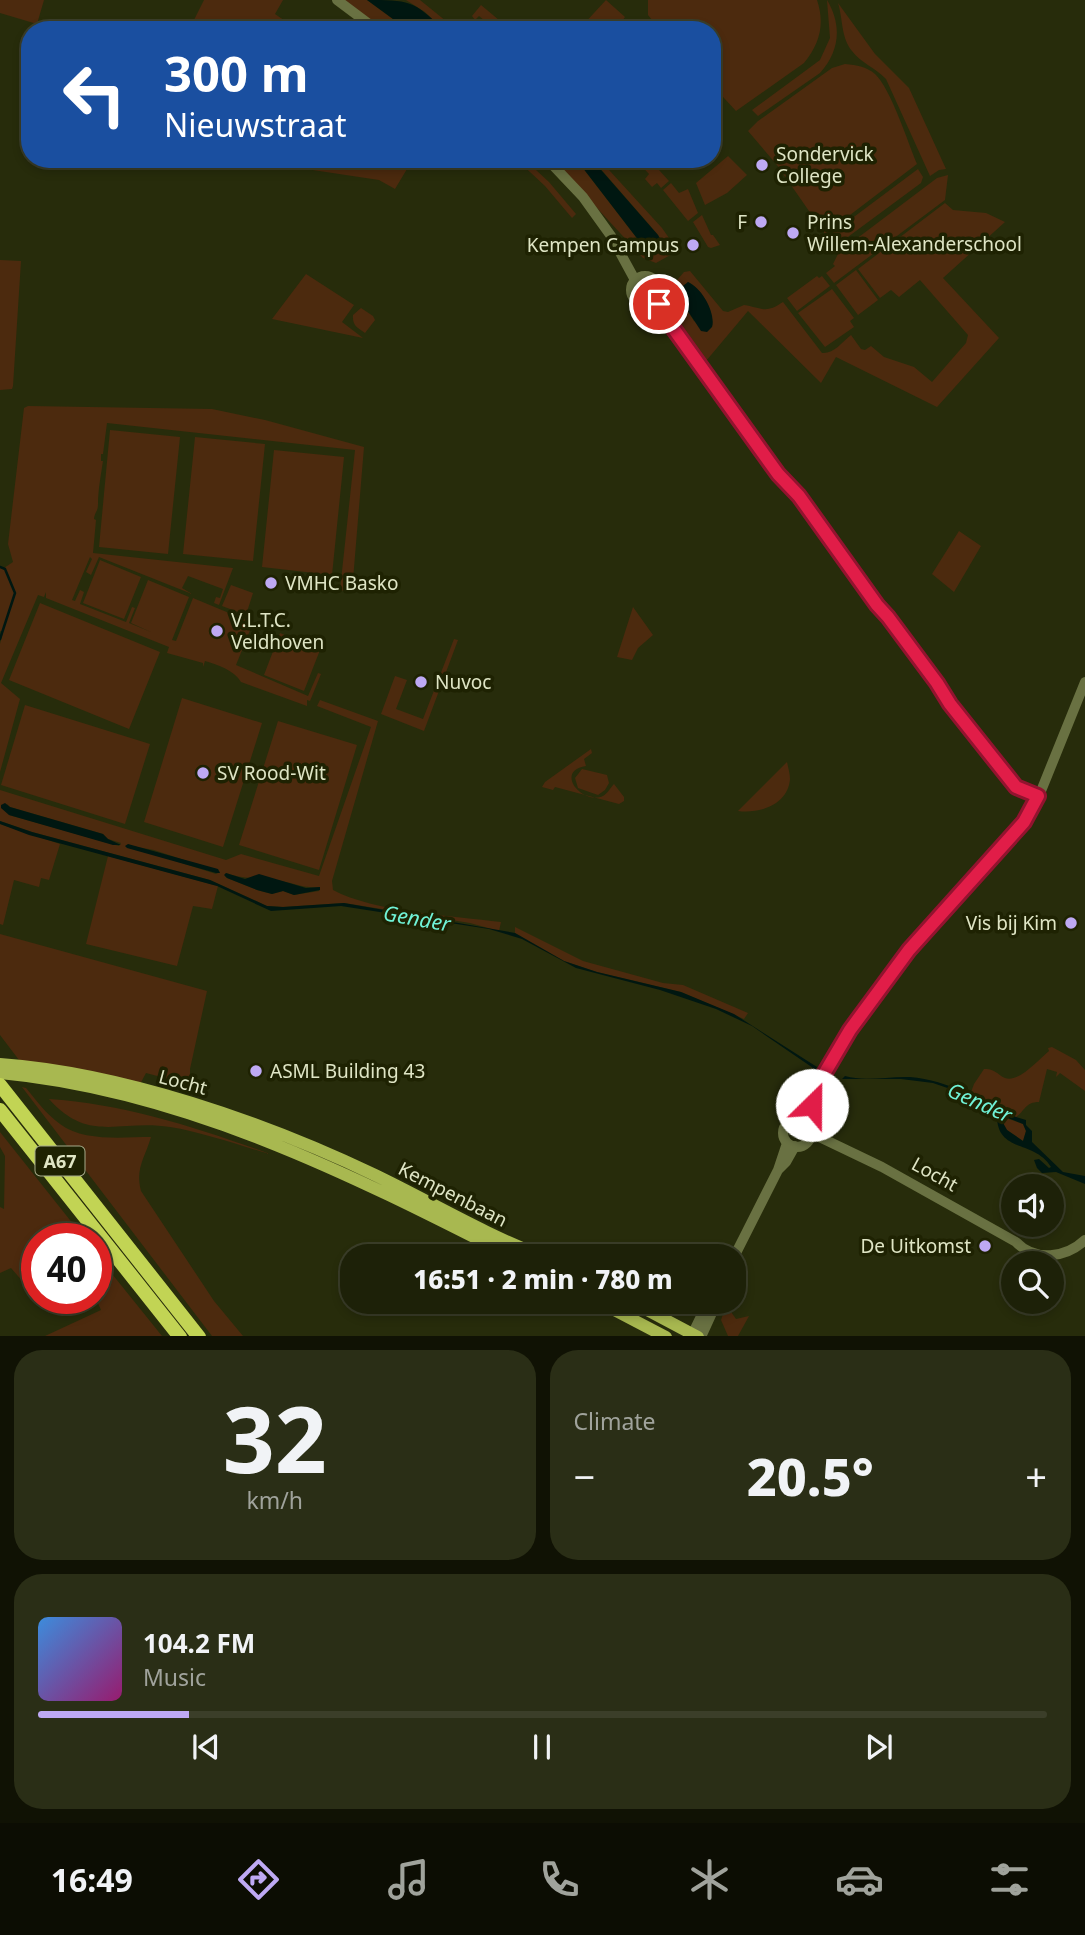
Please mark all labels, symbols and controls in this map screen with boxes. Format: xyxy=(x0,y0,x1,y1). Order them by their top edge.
text: 300 m xyxy=(164,40,309,106)
icon: left xyxy=(49,49,140,140)
text: Nieuwstraat xyxy=(164,103,346,146)
place label: Sondervick College xyxy=(776,141,874,189)
marker: Sondervick College xyxy=(754,157,770,173)
place label: F xyxy=(737,209,747,235)
place label: Prins Willem-Alexanderschool xyxy=(807,209,1022,257)
marker: F xyxy=(753,214,769,230)
marker: Prins Willem-Alexanderschool xyxy=(785,225,801,241)
place label: Kempen Campus xyxy=(527,232,679,258)
marker: Kempen Campus xyxy=(685,237,701,253)
pin xyxy=(629,274,689,334)
icon: arrive xyxy=(640,285,678,323)
place label: VMHC Basko xyxy=(285,570,398,596)
marker: VMHC Basko xyxy=(263,575,279,591)
place label: V.L.T.C. Veldhoven xyxy=(231,607,324,655)
marker: V.L.T.C. Veldhoven xyxy=(209,623,225,639)
place label: Nuvoc xyxy=(435,669,491,695)
marker: Nuvoc xyxy=(413,674,429,690)
place label: SV Rood-Wit xyxy=(217,760,326,786)
marker: SV Rood-Wit xyxy=(195,765,211,781)
water label: Gender xyxy=(381,898,454,938)
place label: Vis bij Kim xyxy=(966,910,1057,936)
marker: Vis bij Kim xyxy=(1063,915,1079,931)
place label: ASML Building 43 xyxy=(270,1058,425,1084)
street label: Locht xyxy=(156,1063,210,1101)
marker: ASML Building 43 xyxy=(248,1063,264,1079)
position arrow xyxy=(775,1068,849,1142)
water label: Gender xyxy=(943,1075,1018,1129)
road number: A67 xyxy=(36,1146,84,1176)
street label: Locht xyxy=(907,1151,963,1197)
street label: Kempenbaan xyxy=(394,1155,512,1233)
map controls xyxy=(1001,1174,1064,1314)
button: sound xyxy=(1001,1174,1064,1237)
speed limit sign: 40 xyxy=(21,1223,112,1314)
place label: De Uitkomst xyxy=(860,1233,971,1259)
marker: De Uitkomst xyxy=(977,1238,993,1254)
button: search xyxy=(1001,1251,1064,1314)
text: 16:51 · 2 min · 780 m xyxy=(413,1261,673,1297)
text: 32 xyxy=(223,1376,327,1500)
text: Climate xyxy=(574,1405,656,1437)
text: 20.5° xyxy=(747,1440,874,1511)
text: − xyxy=(574,1450,595,1502)
text: + xyxy=(1025,1450,1047,1502)
text: km/h xyxy=(246,1484,303,1516)
text: 104.2 FM xyxy=(143,1625,255,1661)
text: Music xyxy=(143,1661,206,1693)
icon: previous xyxy=(187,1728,225,1766)
icon: pause xyxy=(523,1728,561,1766)
icon: next xyxy=(860,1728,898,1766)
icon: directions xyxy=(234,1855,283,1904)
icon: music xyxy=(384,1855,433,1904)
icon: phone xyxy=(535,1855,584,1904)
icon: climate xyxy=(685,1855,734,1904)
icon: car xyxy=(835,1855,884,1904)
icon: filters xyxy=(985,1855,1034,1904)
text: 16:49 xyxy=(51,1858,133,1901)

